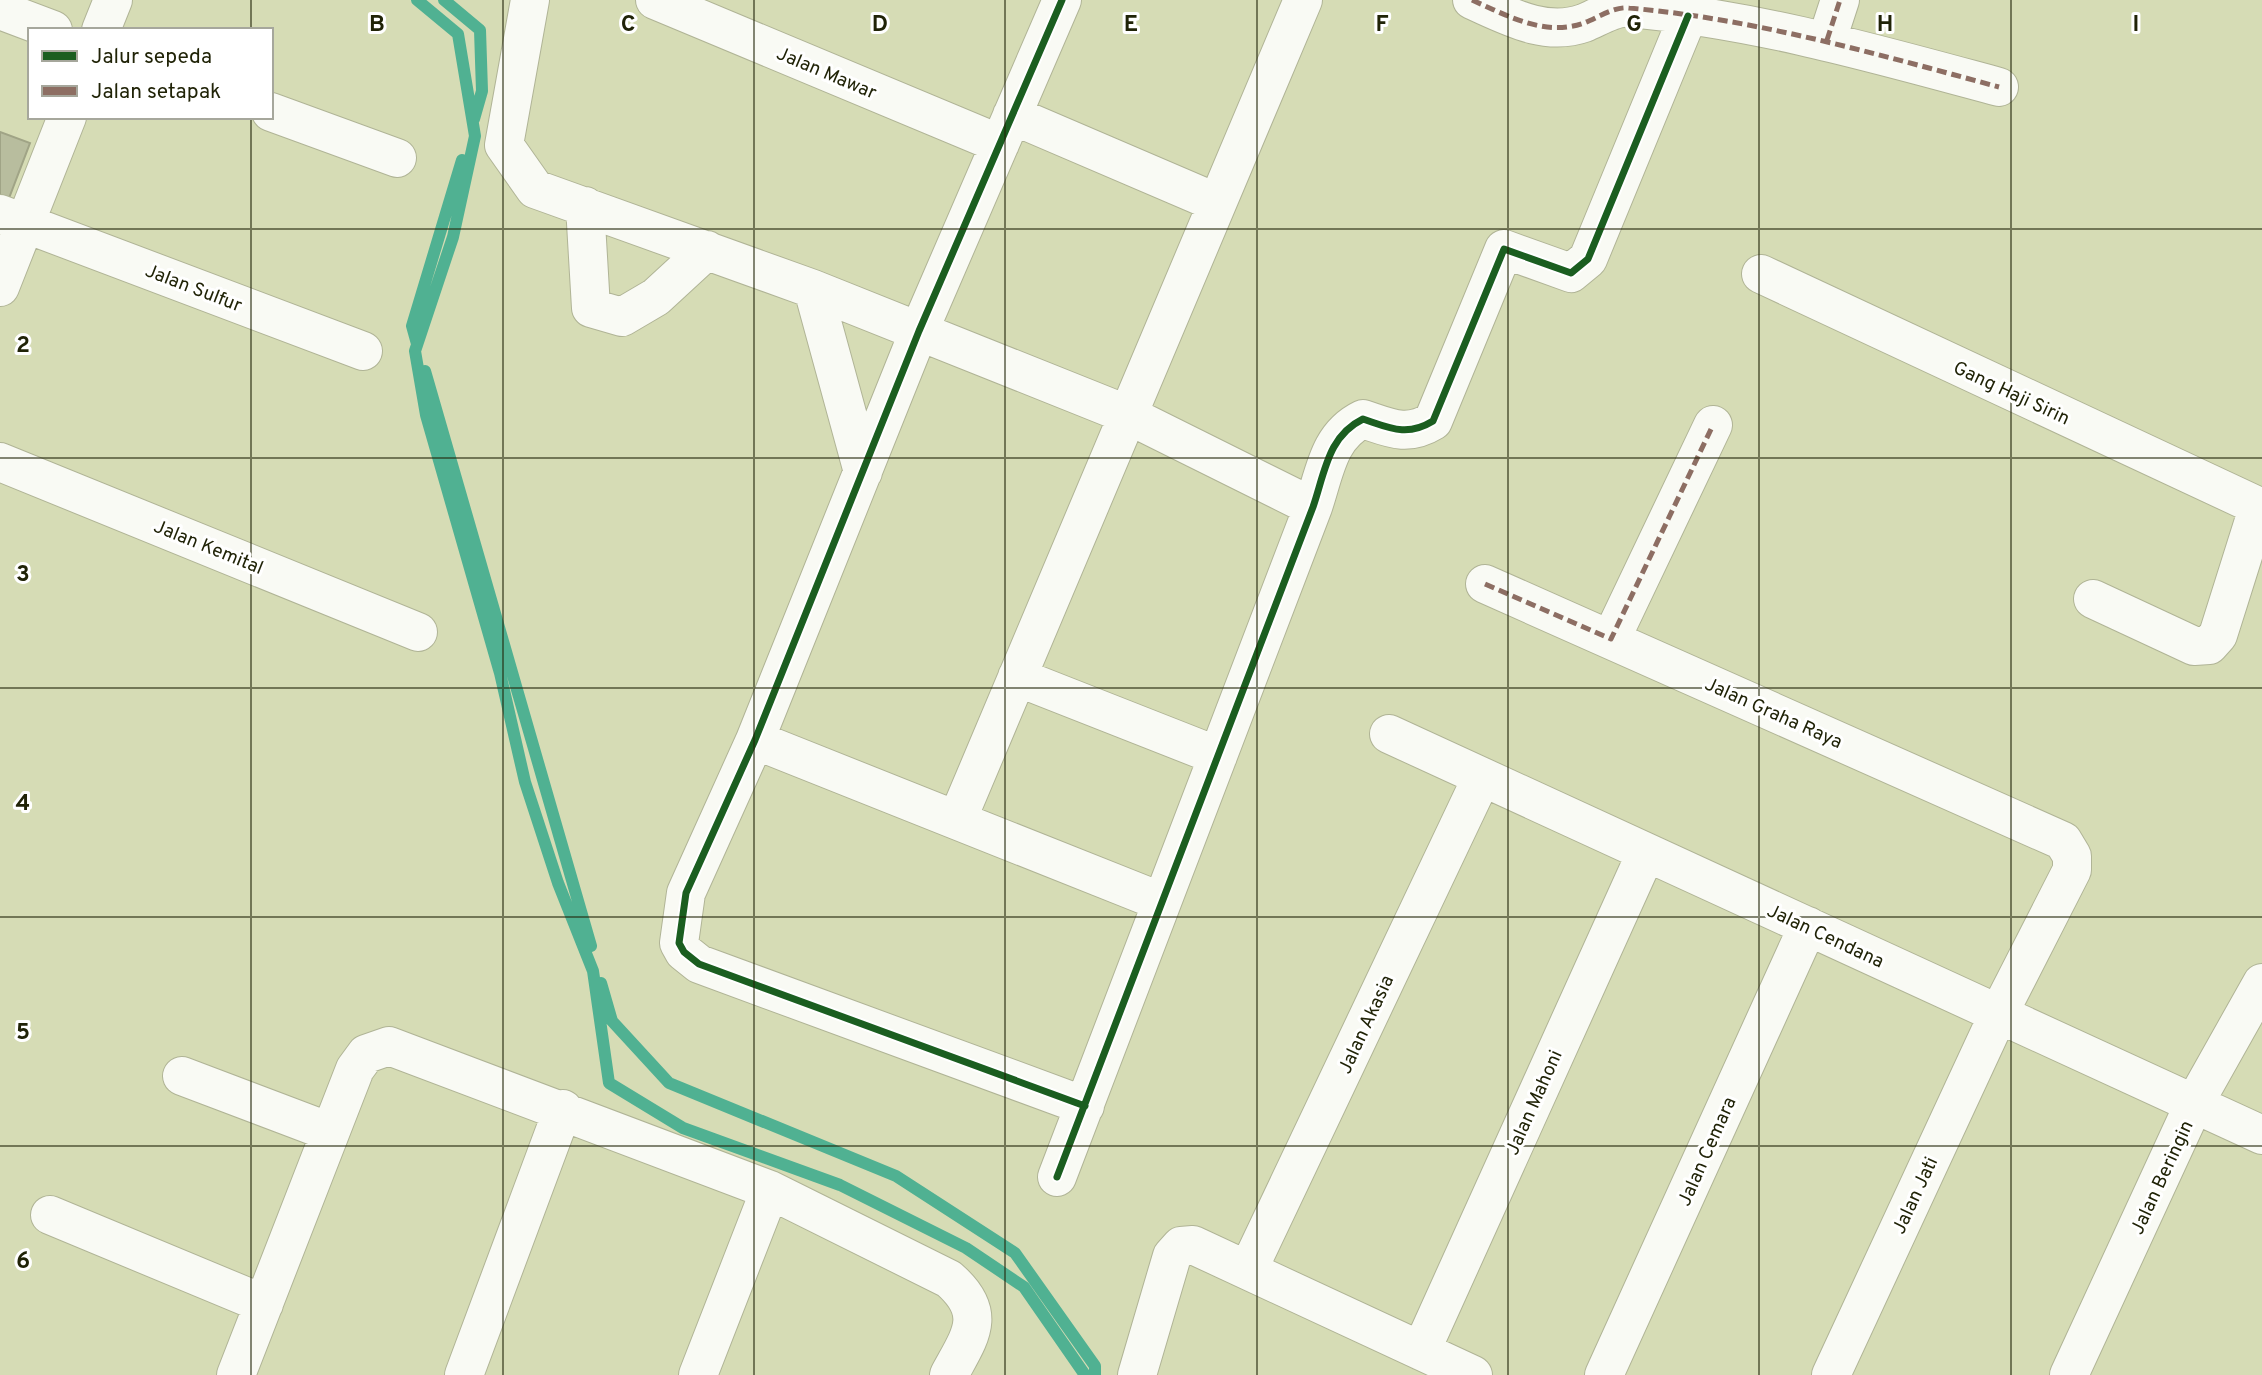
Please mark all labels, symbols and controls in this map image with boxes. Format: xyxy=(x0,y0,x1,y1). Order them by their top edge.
text: B xyxy=(369,11,385,40)
text: C xyxy=(621,11,635,40)
text: D xyxy=(872,11,888,40)
text: E xyxy=(1124,11,1138,40)
text: F xyxy=(1375,11,1389,40)
text: G xyxy=(1626,11,1642,40)
text: H xyxy=(1877,11,1893,40)
text: I xyxy=(2133,11,2139,40)
legend xyxy=(28,28,273,119)
street label: Jalan Mawar xyxy=(773,42,880,106)
text: Jalur sepeda xyxy=(91,44,212,71)
text: Jalan setapak xyxy=(91,79,221,106)
street label: Jalan Sulfur xyxy=(141,259,246,319)
text: 2 xyxy=(16,332,30,361)
street label: Gang Haji Sirin xyxy=(1949,356,2073,431)
street label: Jalan Kemital xyxy=(150,515,267,581)
text: 3 xyxy=(16,561,30,590)
street label: Jalan Graha Raya xyxy=(1701,673,1846,755)
text: 4 xyxy=(16,790,30,819)
street label: Jalan Cendana xyxy=(1763,899,1887,974)
street label: Jalan Akasia xyxy=(1333,972,1400,1078)
text: 5 xyxy=(16,1019,30,1048)
street label: Jalan Mahoni xyxy=(1501,1047,1569,1159)
street label: Jalan Cemara xyxy=(1673,1093,1743,1210)
street label: Jalan Beringin xyxy=(2126,1117,2200,1239)
street label: Jalan Jati xyxy=(1888,1153,1944,1238)
text: 6 xyxy=(16,1248,30,1277)

